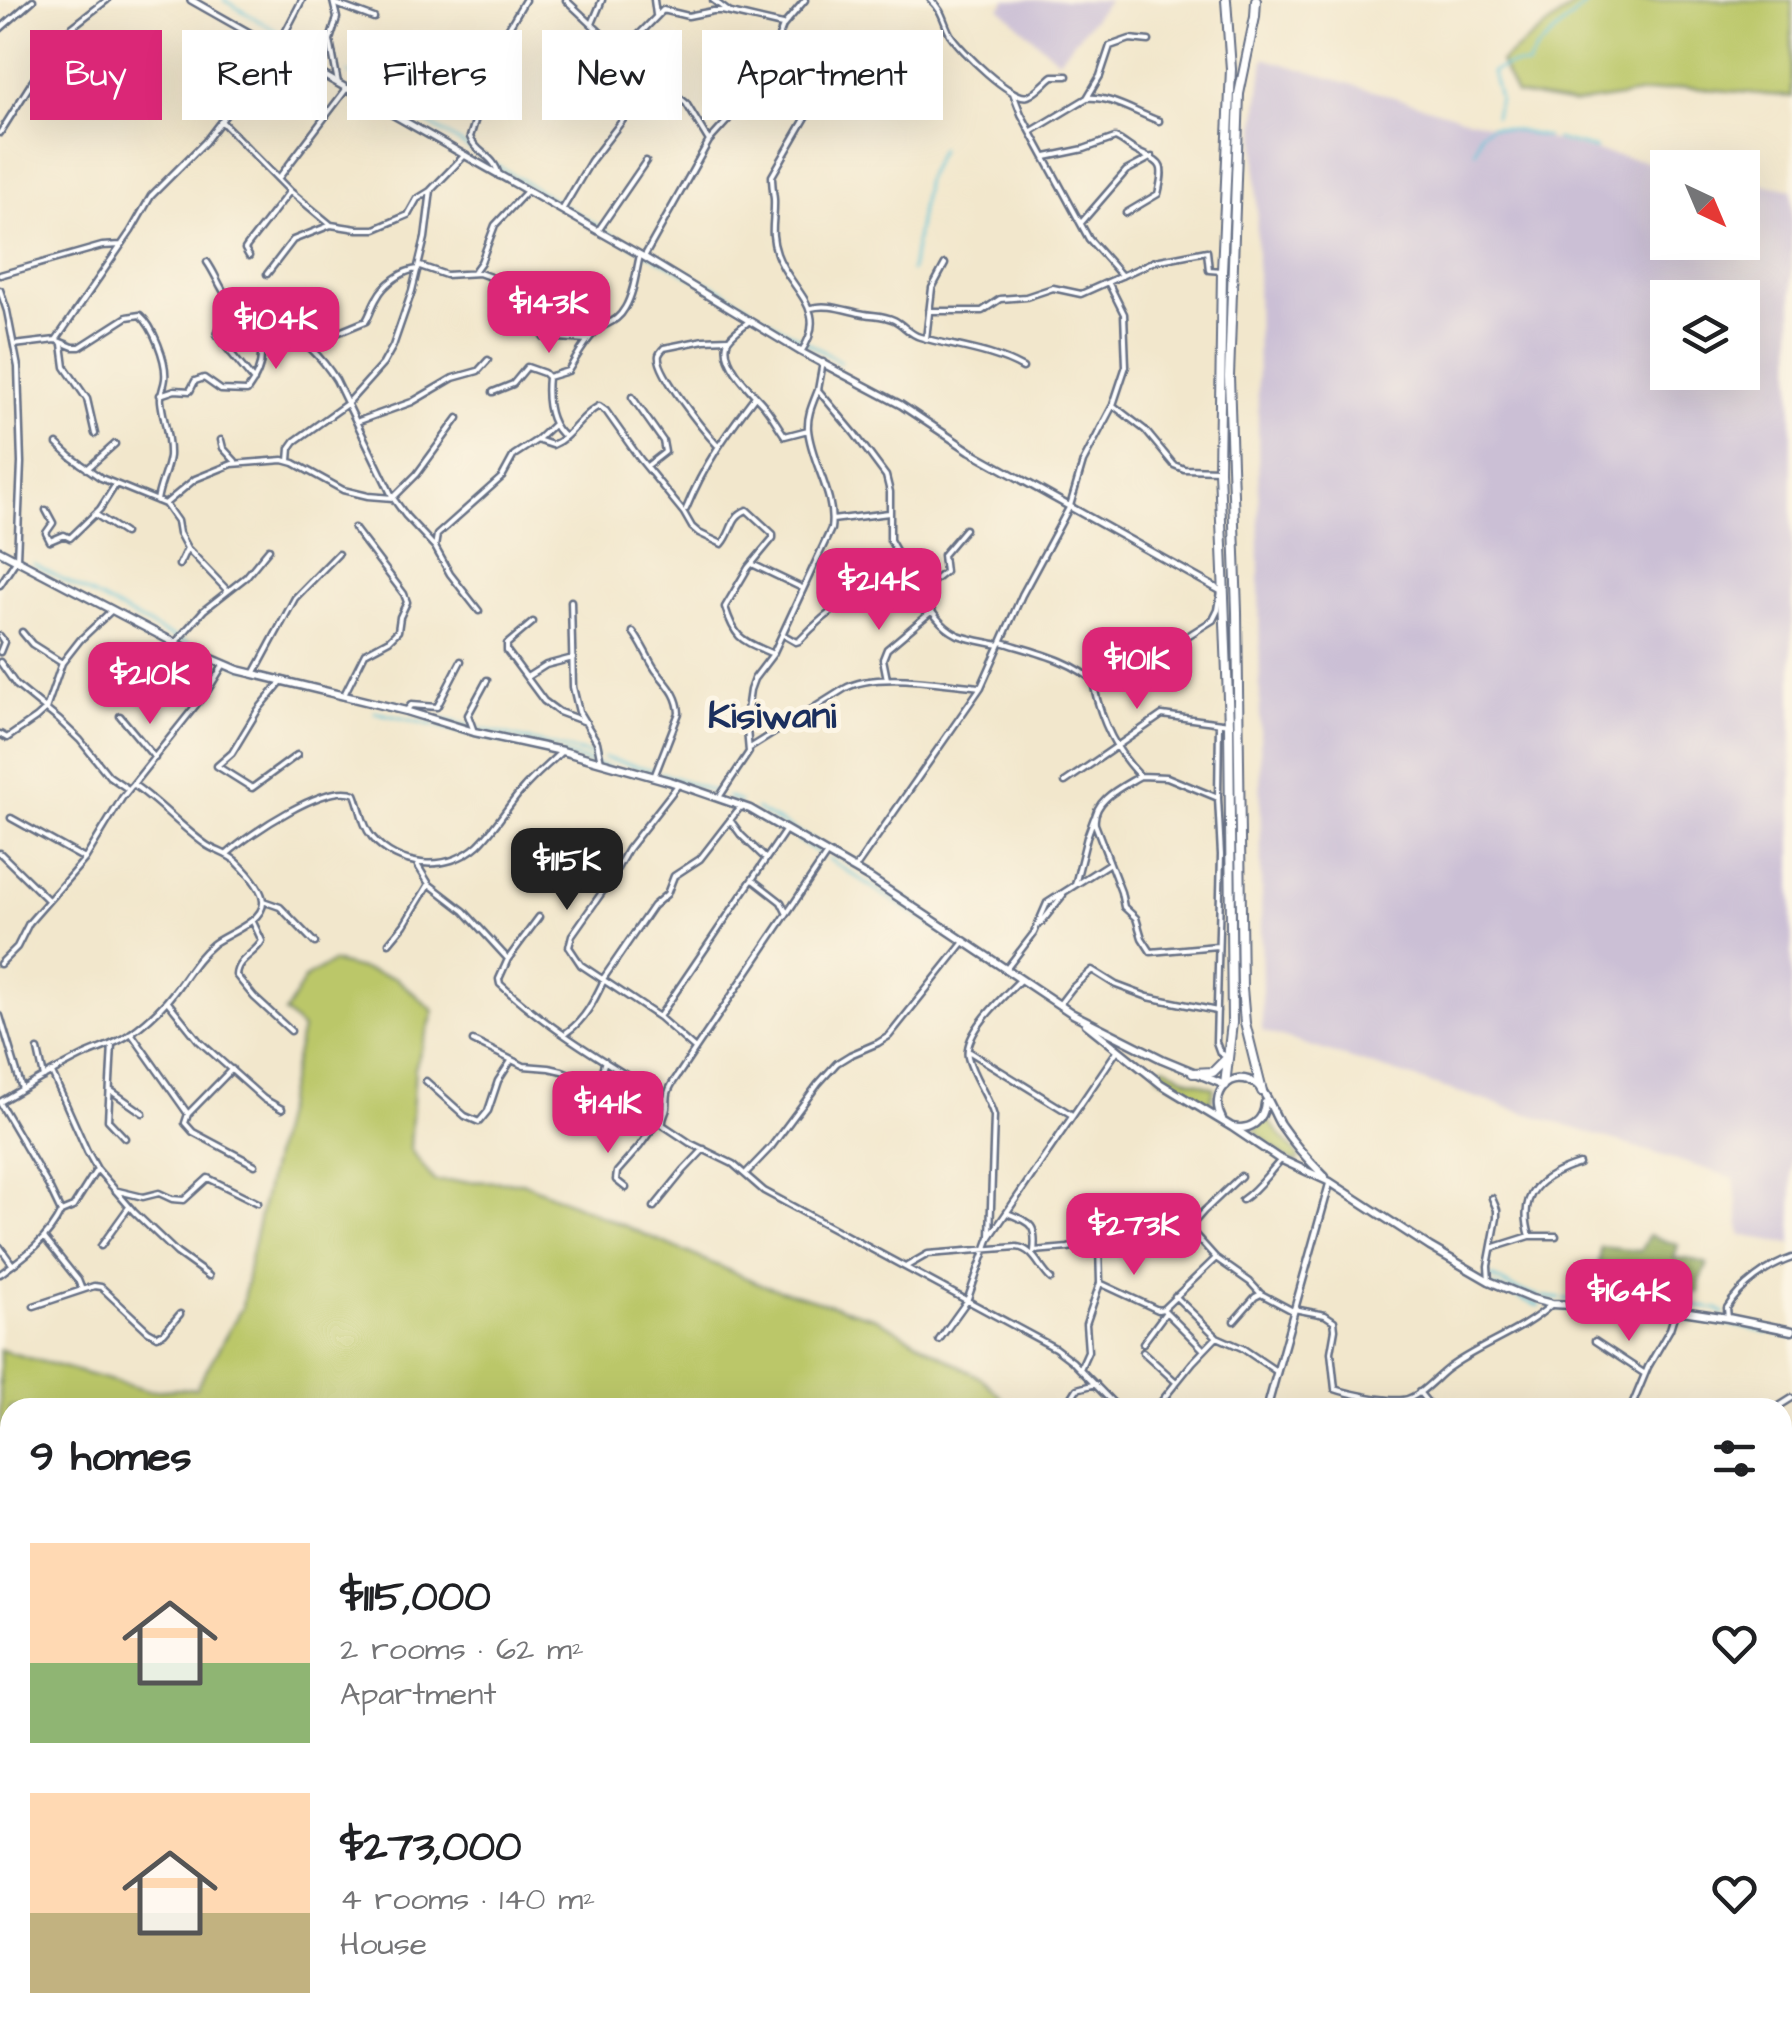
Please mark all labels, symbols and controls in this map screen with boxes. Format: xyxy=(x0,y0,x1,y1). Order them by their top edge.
chip: Buy xyxy=(30,30,162,120)
chip: Rent xyxy=(182,30,327,120)
chip: Filters xyxy=(347,30,522,120)
chip: New xyxy=(542,30,682,120)
chip: Apartment xyxy=(702,30,943,120)
north arrow xyxy=(1650,150,1760,260)
map controls xyxy=(1650,150,1760,390)
pin: $143K xyxy=(479,271,619,356)
button: layers xyxy=(1650,280,1760,390)
text: $143K xyxy=(509,281,589,326)
pin: $104K xyxy=(206,287,346,372)
text: $104K xyxy=(234,297,318,342)
pin: $214K xyxy=(809,548,949,633)
text: $214K xyxy=(838,558,920,603)
pin: $101K xyxy=(1067,627,1207,712)
text: $101K xyxy=(1104,637,1170,682)
pin: $210K xyxy=(80,642,220,727)
text: $210K xyxy=(110,652,190,697)
district label: Kisiwani xyxy=(708,691,836,743)
pin: $115K xyxy=(497,828,637,913)
text: $115K xyxy=(533,838,601,883)
pin: $141K xyxy=(538,1071,678,1156)
text: $141K xyxy=(574,1081,642,1126)
pin: $273K xyxy=(1064,1193,1204,1278)
text: $273K xyxy=(1088,1203,1180,1248)
pin: $164K xyxy=(1559,1259,1699,1344)
text: $164K xyxy=(1587,1269,1671,1314)
text: 9 homes xyxy=(30,1429,192,1487)
icon: filters xyxy=(1707,1431,1762,1486)
text: $115,000 xyxy=(340,1569,491,1627)
icon: home xyxy=(110,1583,230,1703)
icon: heart xyxy=(1707,1616,1762,1671)
text: 2 rooms · 62 m² xyxy=(340,1627,584,1672)
text: Apartment xyxy=(340,1672,496,1717)
text: $273,000 xyxy=(340,1819,522,1877)
icon: home xyxy=(110,1833,230,1953)
icon: heart xyxy=(1707,1866,1762,1921)
text: 4 rooms · 140 m² xyxy=(340,1877,595,1922)
text: House xyxy=(340,1922,427,1967)

